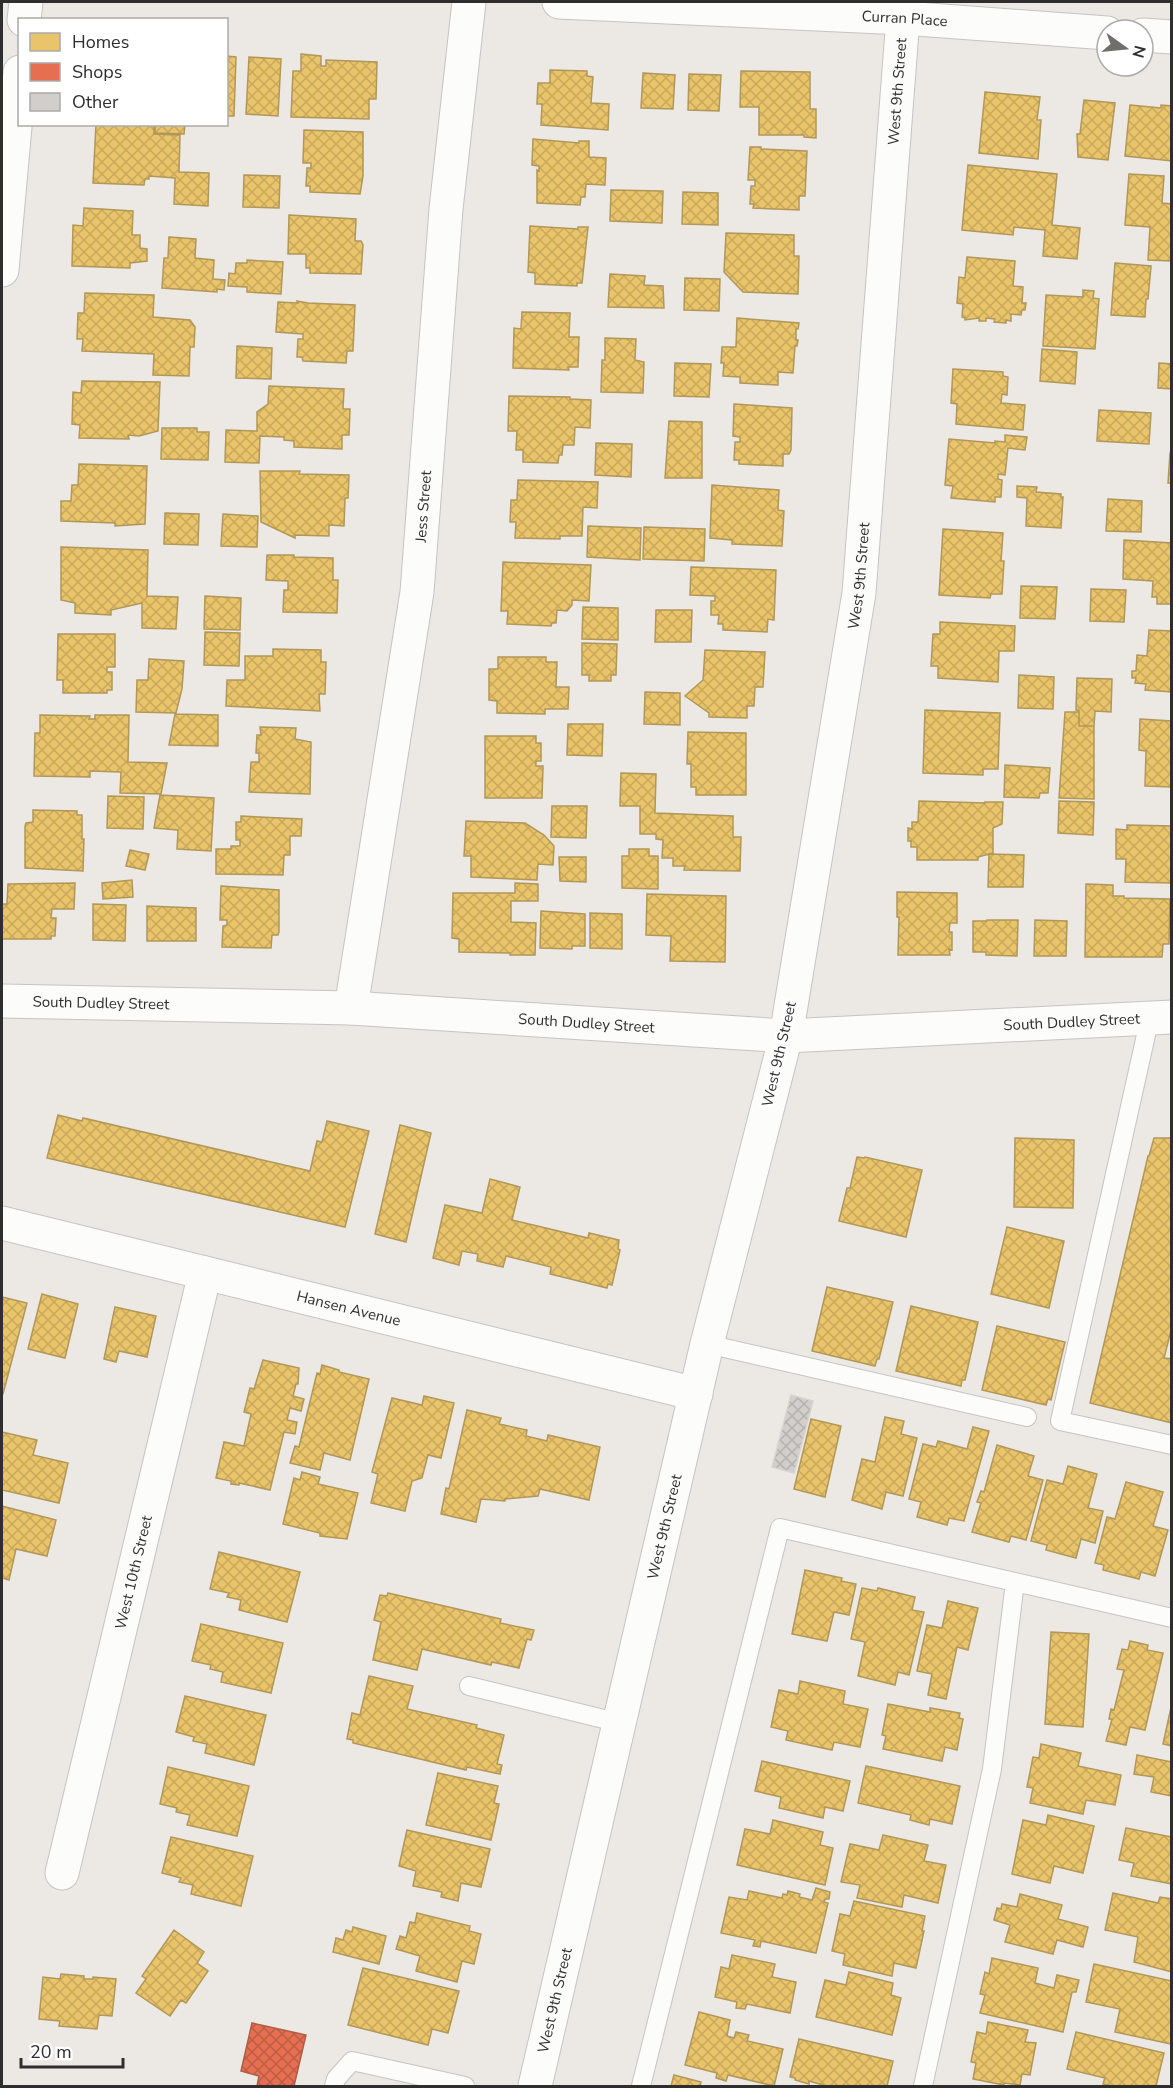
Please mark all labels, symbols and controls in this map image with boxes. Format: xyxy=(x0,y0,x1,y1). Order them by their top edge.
street label: Curran Place xyxy=(861,6,948,31)
legend xyxy=(18,18,228,126)
north arrow xyxy=(1095,18,1155,78)
text: Homes xyxy=(72,30,129,54)
street label: West 9th Street xyxy=(883,36,912,146)
text: N xyxy=(1126,43,1151,60)
text: Shops xyxy=(72,60,122,84)
text: Other xyxy=(72,90,119,114)
street label: Jess Street xyxy=(411,469,436,544)
street label: West 9th Street xyxy=(843,521,874,631)
street label: South Dudley Street xyxy=(32,992,170,1014)
street label: West 9th Street xyxy=(757,999,801,1109)
street label: South Dudley Street xyxy=(518,1009,656,1038)
street label: South Dudley Street xyxy=(1003,1009,1141,1035)
street label: Hansen Avenue xyxy=(294,1286,403,1331)
street label: West 9th Street xyxy=(643,1471,687,1581)
street label: West 10th Street xyxy=(110,1513,157,1631)
street label: West 9th Street xyxy=(533,1945,577,2055)
scale bar xyxy=(21,2031,123,2069)
text: 20 m xyxy=(30,2040,72,2064)

